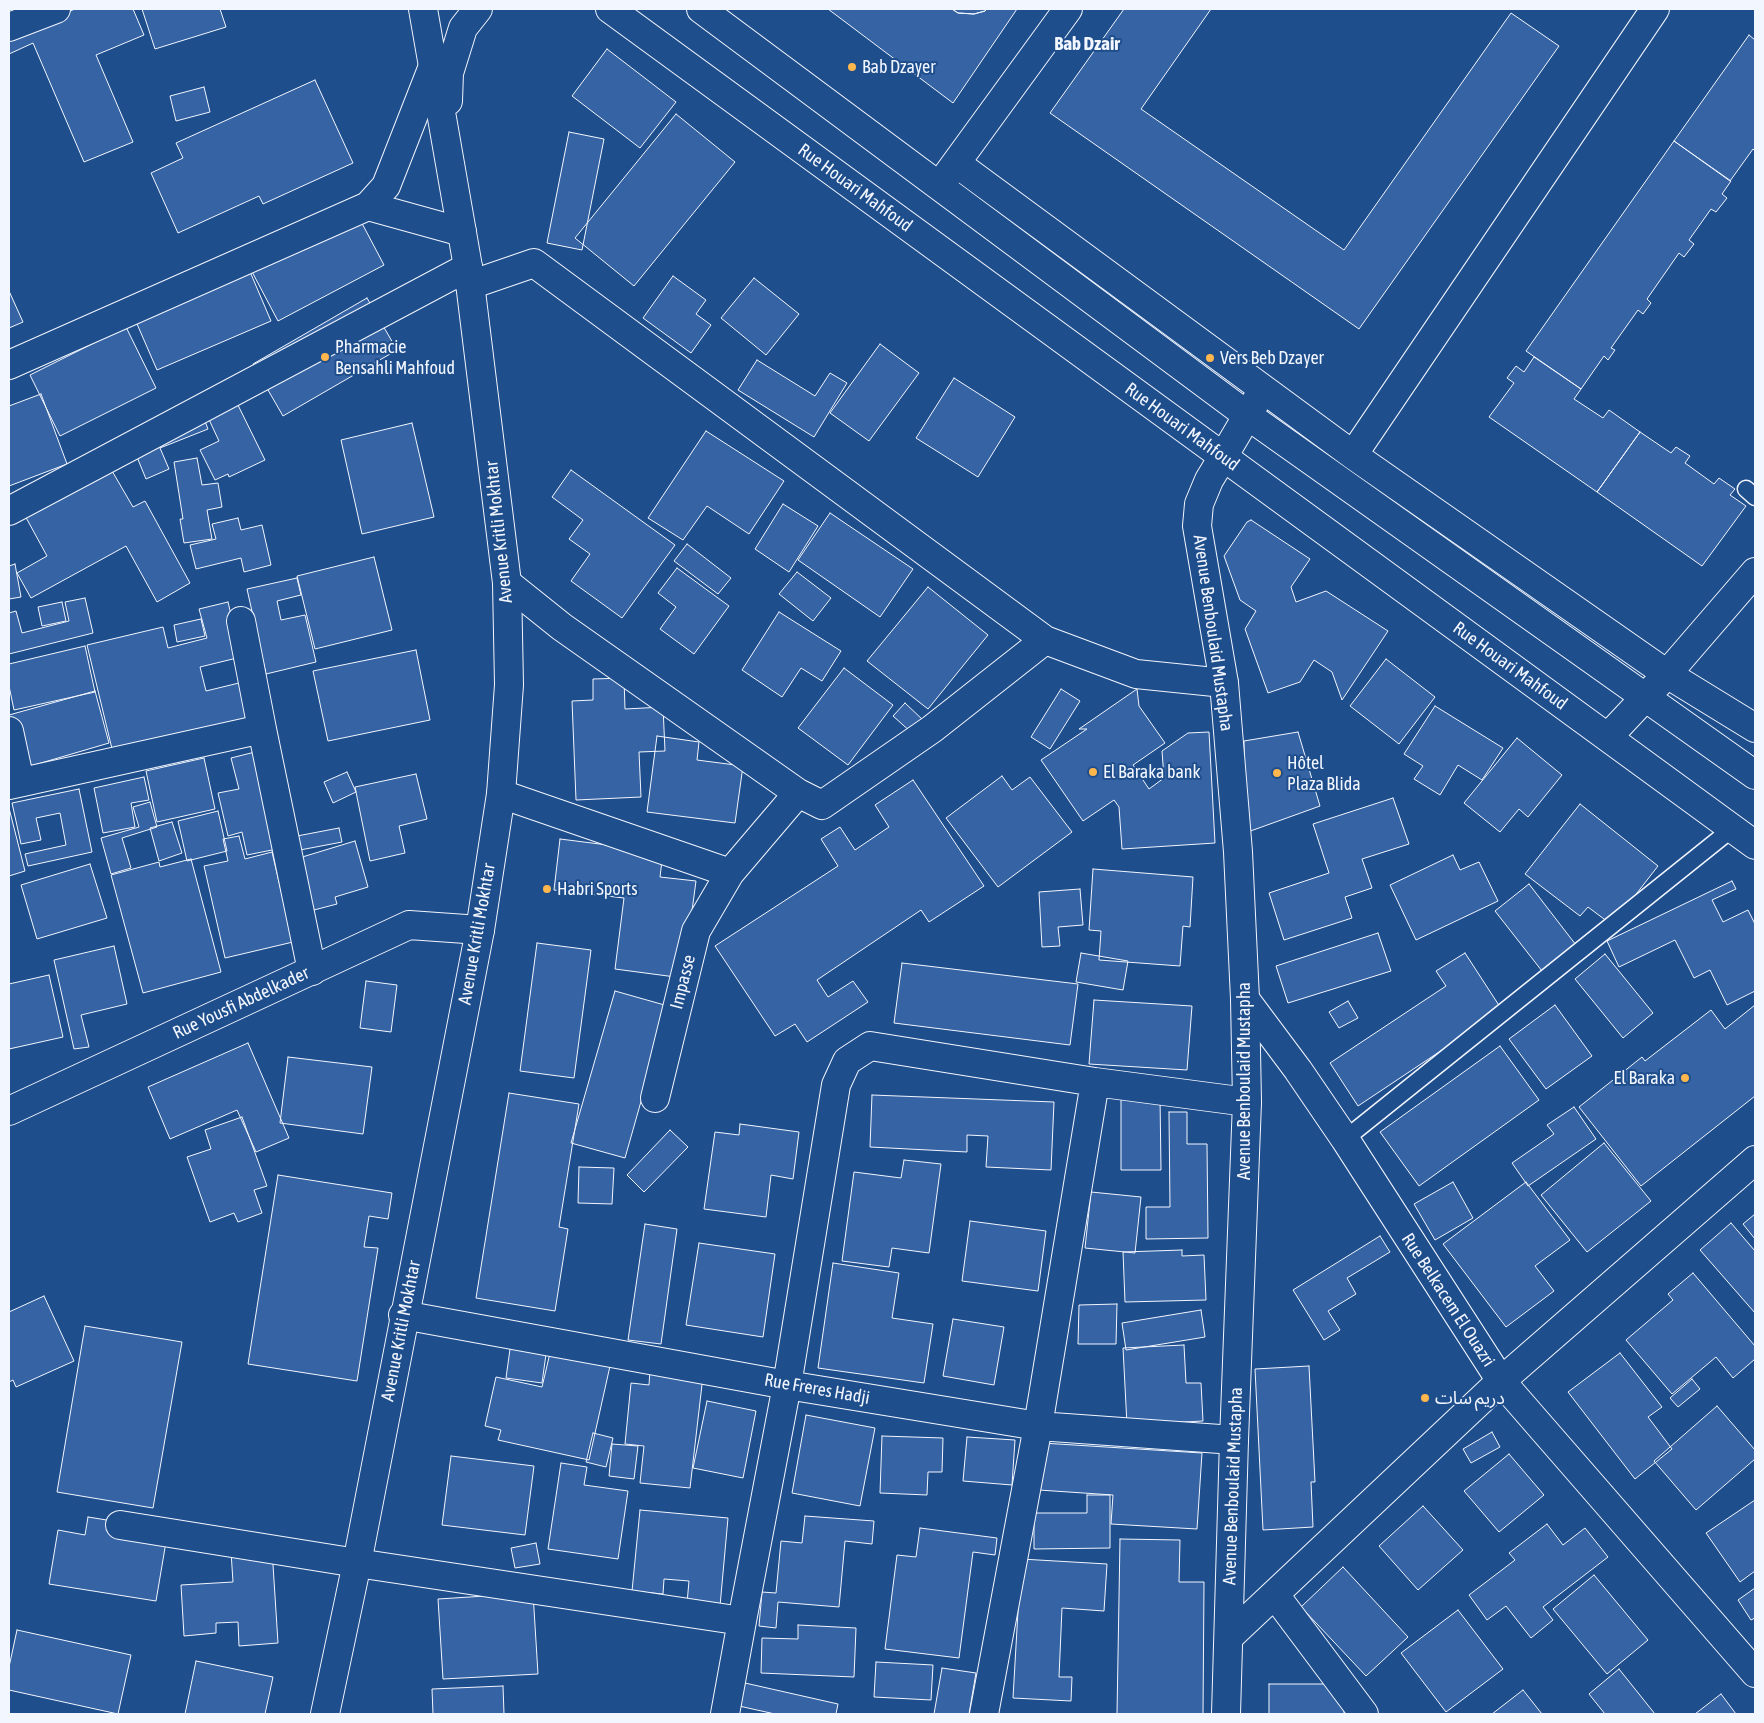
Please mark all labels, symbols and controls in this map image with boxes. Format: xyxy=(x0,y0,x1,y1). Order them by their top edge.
district label: Bab Dzair xyxy=(1054,33,1120,55)
place label: Bab Dzayer xyxy=(862,56,936,78)
marker: Bab Dzayer xyxy=(846,61,858,73)
street label: Rue Houari Mahfoud xyxy=(794,139,916,237)
place label: Pharmacie Bensahli Mahfoud xyxy=(335,336,455,378)
place label: Vers Beb Dzayer xyxy=(1220,347,1324,369)
marker: Pharmacie Bensahli Mahfoud xyxy=(319,351,331,363)
marker: Vers Beb Dzayer xyxy=(1204,352,1216,364)
street label: Rue Houari Mahfoud xyxy=(1121,378,1243,476)
street label: Avenue Kritli Mokhtar xyxy=(481,460,517,604)
street label: Avenue Benboulaid Mustapha xyxy=(1189,533,1237,733)
street label: Rue Houari Mahfoud xyxy=(1449,617,1571,715)
place label: Hôtel Plaza Blida xyxy=(1287,752,1361,794)
place label: El Baraka bank xyxy=(1103,761,1200,783)
marker: El Baraka bank xyxy=(1087,766,1099,778)
marker: Hôtel Plaza Blida xyxy=(1271,767,1283,779)
street label: Avenue Kritli Mokhtar xyxy=(454,862,500,1006)
place label: Habri Sports xyxy=(557,878,637,900)
marker: Habri Sports xyxy=(541,883,553,895)
street label: Impasse xyxy=(666,953,700,1011)
street label: Rue Yousfi Abdelkader xyxy=(170,962,312,1044)
street label: Avenue Benboulaid Mustapha xyxy=(1233,982,1255,1180)
place label: El Baraka xyxy=(1614,1067,1675,1089)
marker: El Baraka xyxy=(1679,1072,1691,1084)
street label: Rue Belkacem El Ouazri xyxy=(1397,1229,1499,1371)
street label: Avenue Kritli Mokhtar xyxy=(377,1259,425,1403)
street label: Rue Freres Hadji xyxy=(763,1369,871,1409)
street label: Avenue Benboulaid Mustapha xyxy=(1219,1387,1247,1585)
place label: دريم سات xyxy=(1435,1387,1505,1409)
marker: دريم سات xyxy=(1419,1392,1431,1404)

